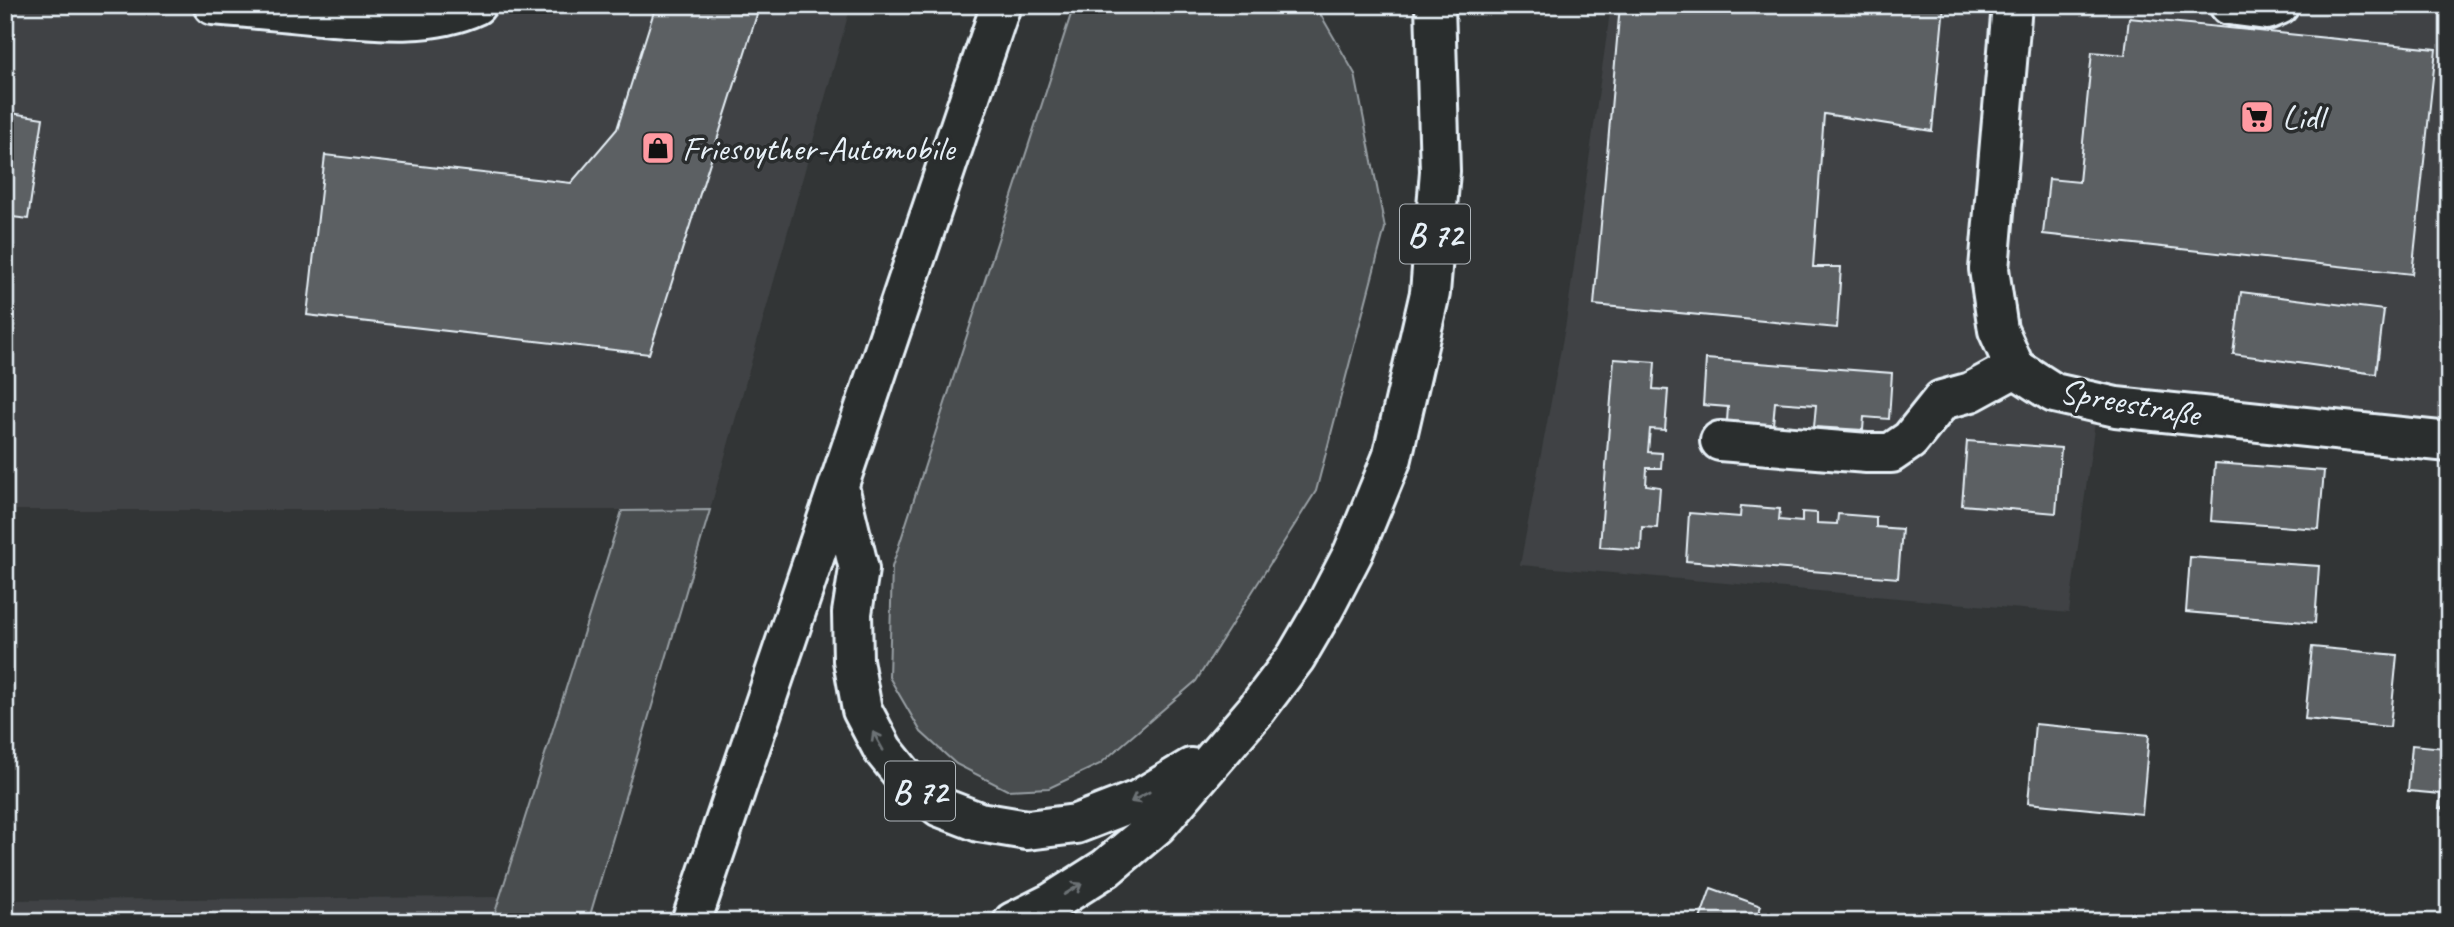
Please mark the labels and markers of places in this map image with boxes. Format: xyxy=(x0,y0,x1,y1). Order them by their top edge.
place label: Lidl xyxy=(2282,95,2330,140)
supermarket icon: Lidl xyxy=(2238,98,2276,136)
place label: Friesoyther-Automobile xyxy=(682,126,957,171)
shop icon: Friesoyther-Automobile xyxy=(639,129,677,167)

